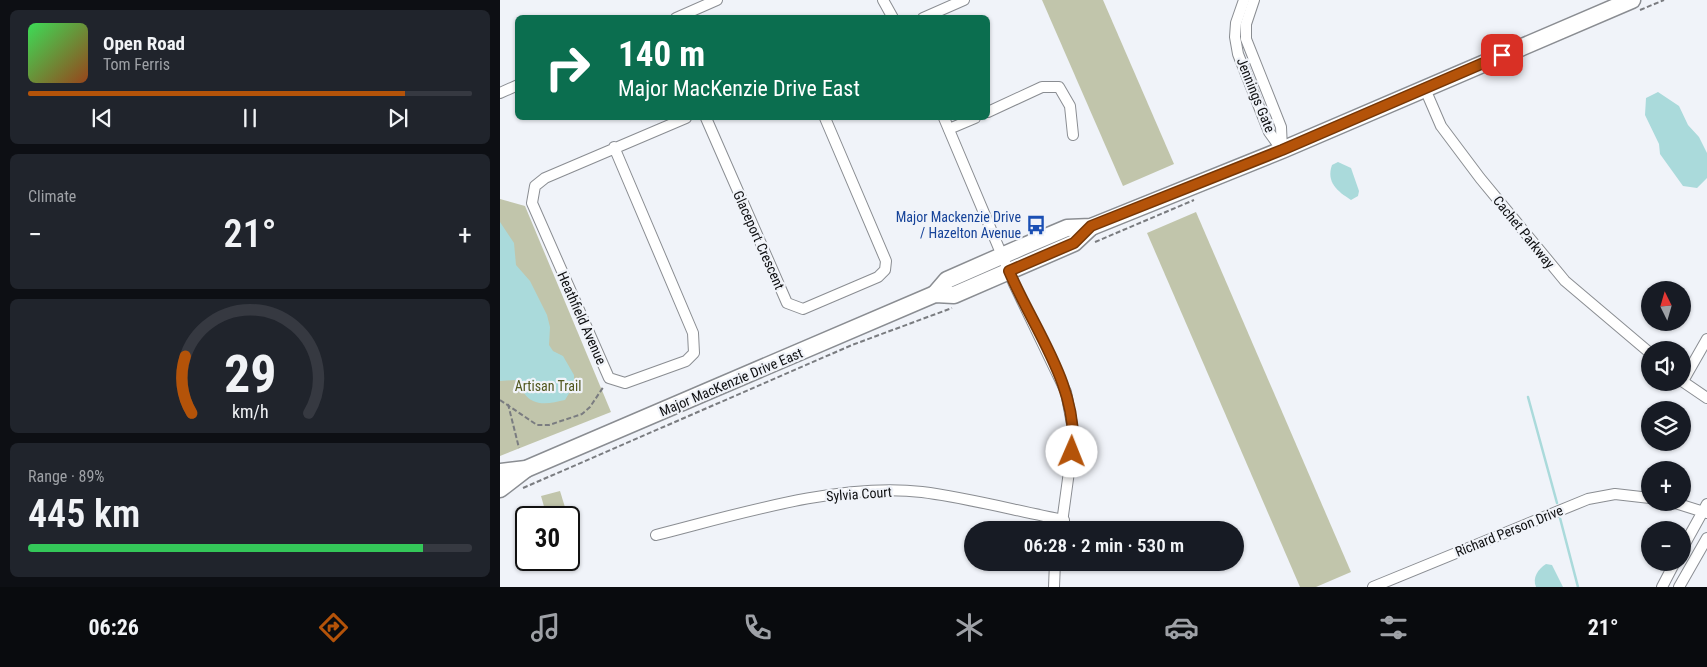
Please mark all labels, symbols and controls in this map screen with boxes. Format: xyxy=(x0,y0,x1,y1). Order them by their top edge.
text: Open Road xyxy=(103,32,185,55)
text: 140 m xyxy=(618,34,705,75)
pin xyxy=(1481,34,1523,76)
icon: right xyxy=(535,35,600,100)
icon: arrive xyxy=(1488,41,1516,69)
text: Tom Ferris xyxy=(103,55,170,74)
street label: Jennings Gate xyxy=(1234,55,1278,135)
text: Major MacKenzie Drive East xyxy=(618,76,860,101)
icon: previous xyxy=(88,104,116,132)
icon: pause xyxy=(236,104,264,132)
icon: next xyxy=(384,104,412,132)
text: Climate xyxy=(28,187,76,206)
street label: Glaceport Crescent xyxy=(730,188,788,292)
street label: Cachet Parkway xyxy=(1490,193,1558,271)
place label: Major Mackenzie Drive / Hazelton Avenue xyxy=(896,209,1021,241)
text: 21° xyxy=(224,212,276,256)
bus stop icon: Major Mackenzie Drive / Hazelton Avenue xyxy=(1025,214,1047,236)
text: − xyxy=(28,218,42,251)
text: + xyxy=(458,218,472,251)
street label: Heathfield Avenue xyxy=(554,269,610,367)
north arrow xyxy=(1641,281,1691,331)
map controls xyxy=(1641,281,1691,571)
button: sound xyxy=(1641,341,1691,391)
text: 29 xyxy=(224,344,276,405)
street label: Major MacKenzie Drive East xyxy=(657,345,805,419)
park label: Artisan Trail xyxy=(515,378,581,394)
text: km/h xyxy=(232,401,268,422)
button: layers xyxy=(1641,401,1691,451)
position arrow xyxy=(1045,425,1097,477)
button: + xyxy=(1641,461,1691,511)
text: Range · 89% xyxy=(28,467,104,486)
street label: Sylvia Court xyxy=(826,484,892,504)
text: 445 km xyxy=(28,492,140,536)
street label: Richard Person Drive xyxy=(1453,502,1566,560)
speed limit sign: 30 xyxy=(515,506,580,571)
button: − xyxy=(1641,521,1691,571)
text: 06:28 · 2 min · 530 m xyxy=(1024,534,1184,557)
icon: directions xyxy=(316,610,351,645)
icon: music xyxy=(528,610,563,645)
icon: phone xyxy=(740,610,775,645)
icon: climate xyxy=(952,610,987,645)
icon: car xyxy=(1164,610,1199,645)
icon: filters xyxy=(1376,610,1411,645)
text: 06:26 xyxy=(88,615,139,640)
text: 21° xyxy=(1588,615,1618,640)

